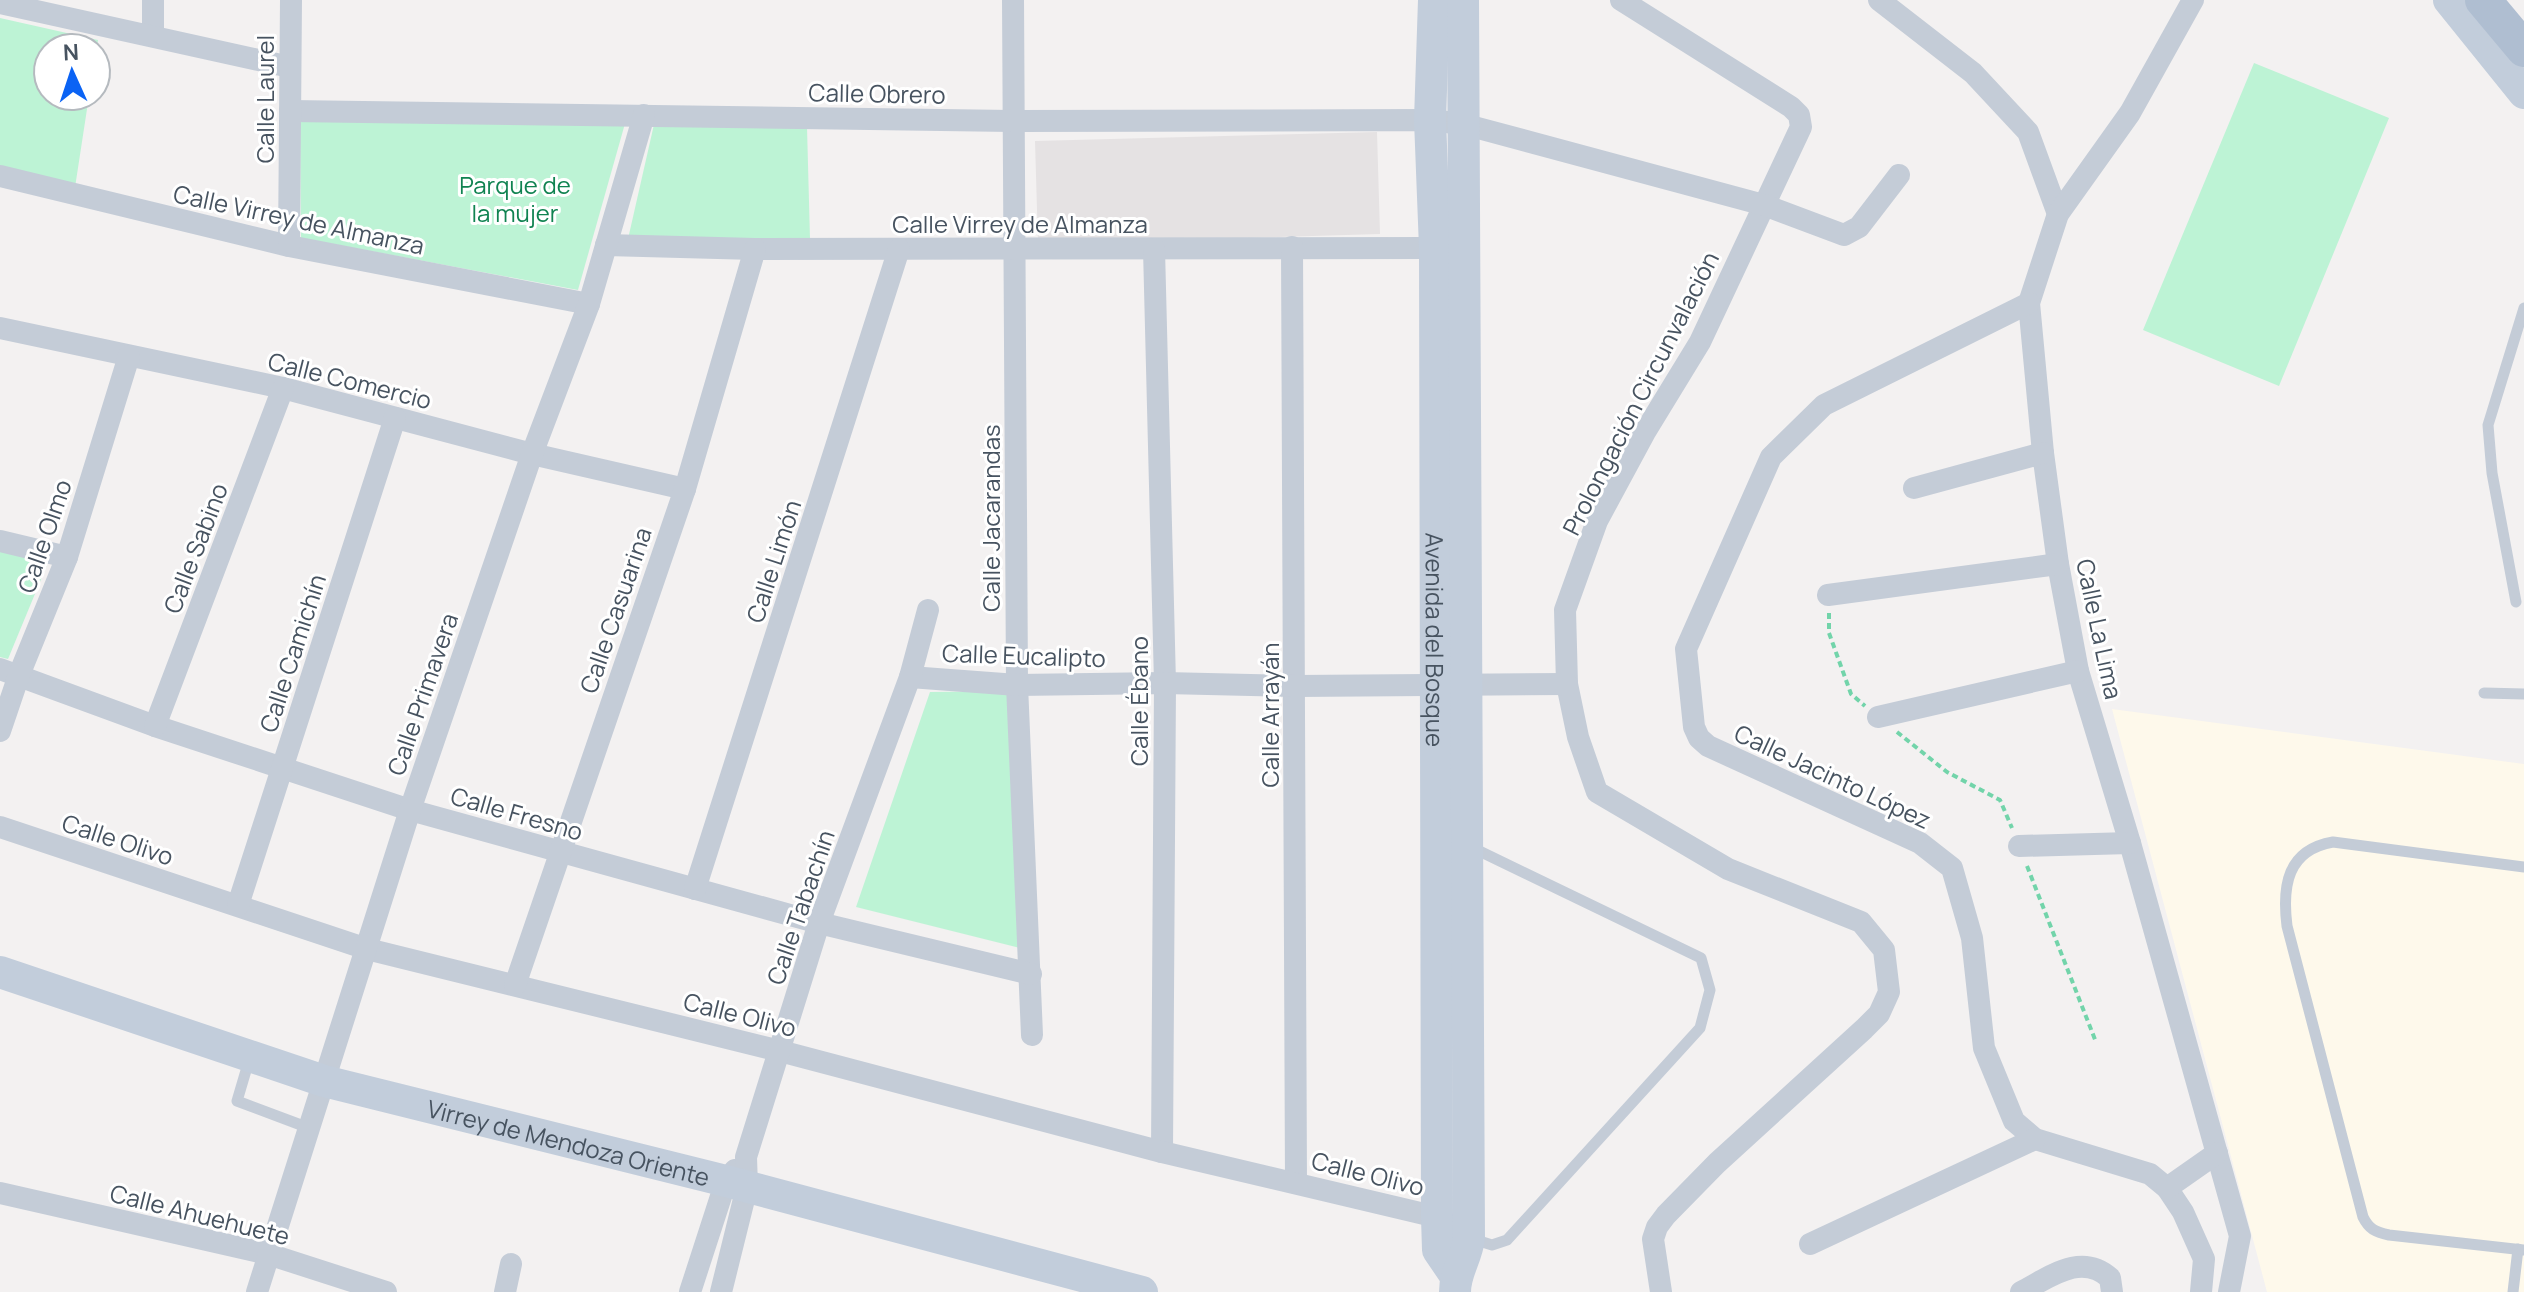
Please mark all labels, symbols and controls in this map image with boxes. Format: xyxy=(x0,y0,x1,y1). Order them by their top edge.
north arrow xyxy=(32,32,112,112)
street label: Calle Laurel xyxy=(248,35,281,163)
text: N xyxy=(62,37,80,67)
street label: Calle Obrero xyxy=(808,75,946,111)
park label: Parque de la mujer xyxy=(459,168,571,229)
street label: Calle Virrey de Almanza xyxy=(171,176,427,262)
street label: Calle Virrey de Almanza xyxy=(892,207,1148,240)
street label: Prolongación Circunvalación xyxy=(1554,246,1726,540)
street label: Calle Comercio xyxy=(265,344,435,416)
street label: Calle Jacarandas xyxy=(974,424,1007,612)
street label: Calle Olmo xyxy=(9,475,79,597)
street label: Calle Sabino xyxy=(155,478,235,618)
street label: Calle Limón xyxy=(738,495,808,627)
street label: Calle Casuarina xyxy=(571,523,659,697)
street label: Avenida del Bosque xyxy=(1419,533,1453,747)
street label: Calle La Lima xyxy=(2069,556,2131,702)
street label: Calle Camichín xyxy=(251,570,333,736)
street label: Calle Primavera xyxy=(379,608,465,780)
street label: Calle Eucalipto xyxy=(942,636,1106,674)
street label: Calle Ébano xyxy=(1122,636,1155,766)
street label: Calle Arrayán xyxy=(1253,643,1286,787)
street label: Calle Jacinto López xyxy=(1729,716,1937,836)
street label: Calle Fresno xyxy=(447,778,587,848)
street label: Calle Olivo xyxy=(58,806,178,872)
street label: Calle Tabachín xyxy=(758,825,842,989)
street label: Calle Olivo xyxy=(680,984,800,1044)
street label: Virrey de Mendoza Oriente xyxy=(424,1091,713,1193)
street label: Calle Olivo xyxy=(1308,1143,1428,1203)
street label: Calle Ahuehuete xyxy=(107,1176,293,1252)

